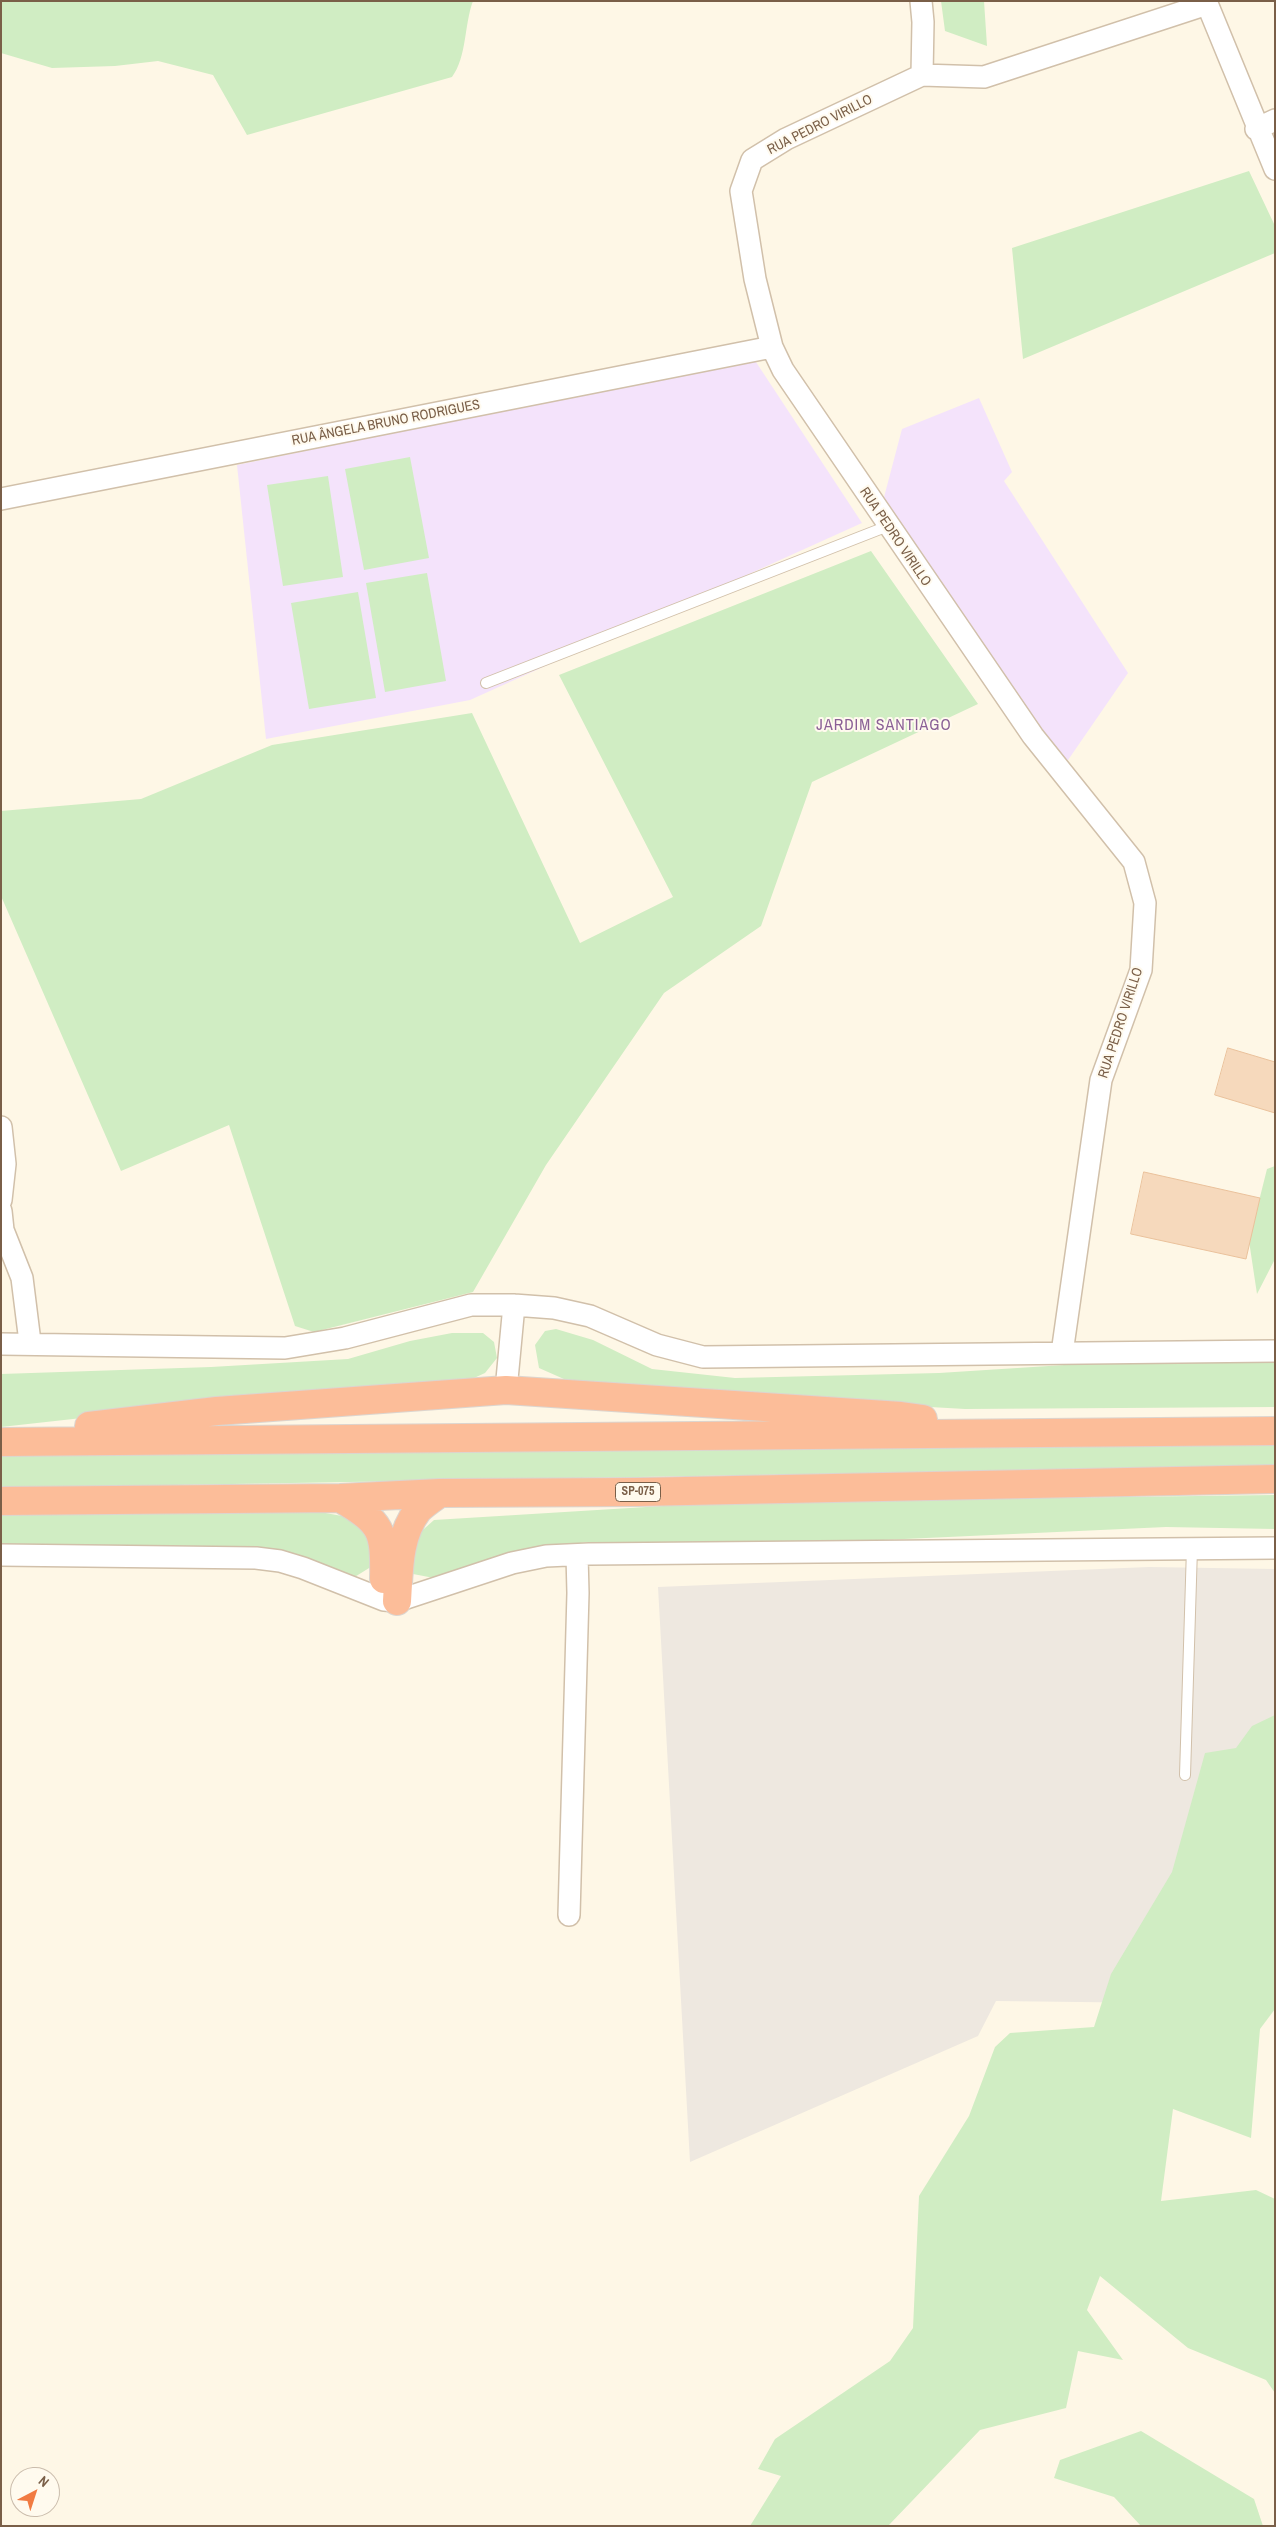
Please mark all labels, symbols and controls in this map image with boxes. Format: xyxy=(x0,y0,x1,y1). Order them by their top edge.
street label: RUA PEDRO VIRILLO xyxy=(765,91,875,159)
street label: RUA ÂNGELA BRUNO RODRIGUES xyxy=(290,396,482,450)
street label: RUA PEDRO VIRILLO xyxy=(856,484,934,590)
district label: JARDIM SANTIAGO xyxy=(814,716,954,736)
street label: RUA PEDRO VIRILLO xyxy=(1095,965,1147,1081)
road number: SP-075 xyxy=(616,1482,660,1501)
north arrow xyxy=(10,2467,60,2517)
text: N xyxy=(35,2472,53,2491)

